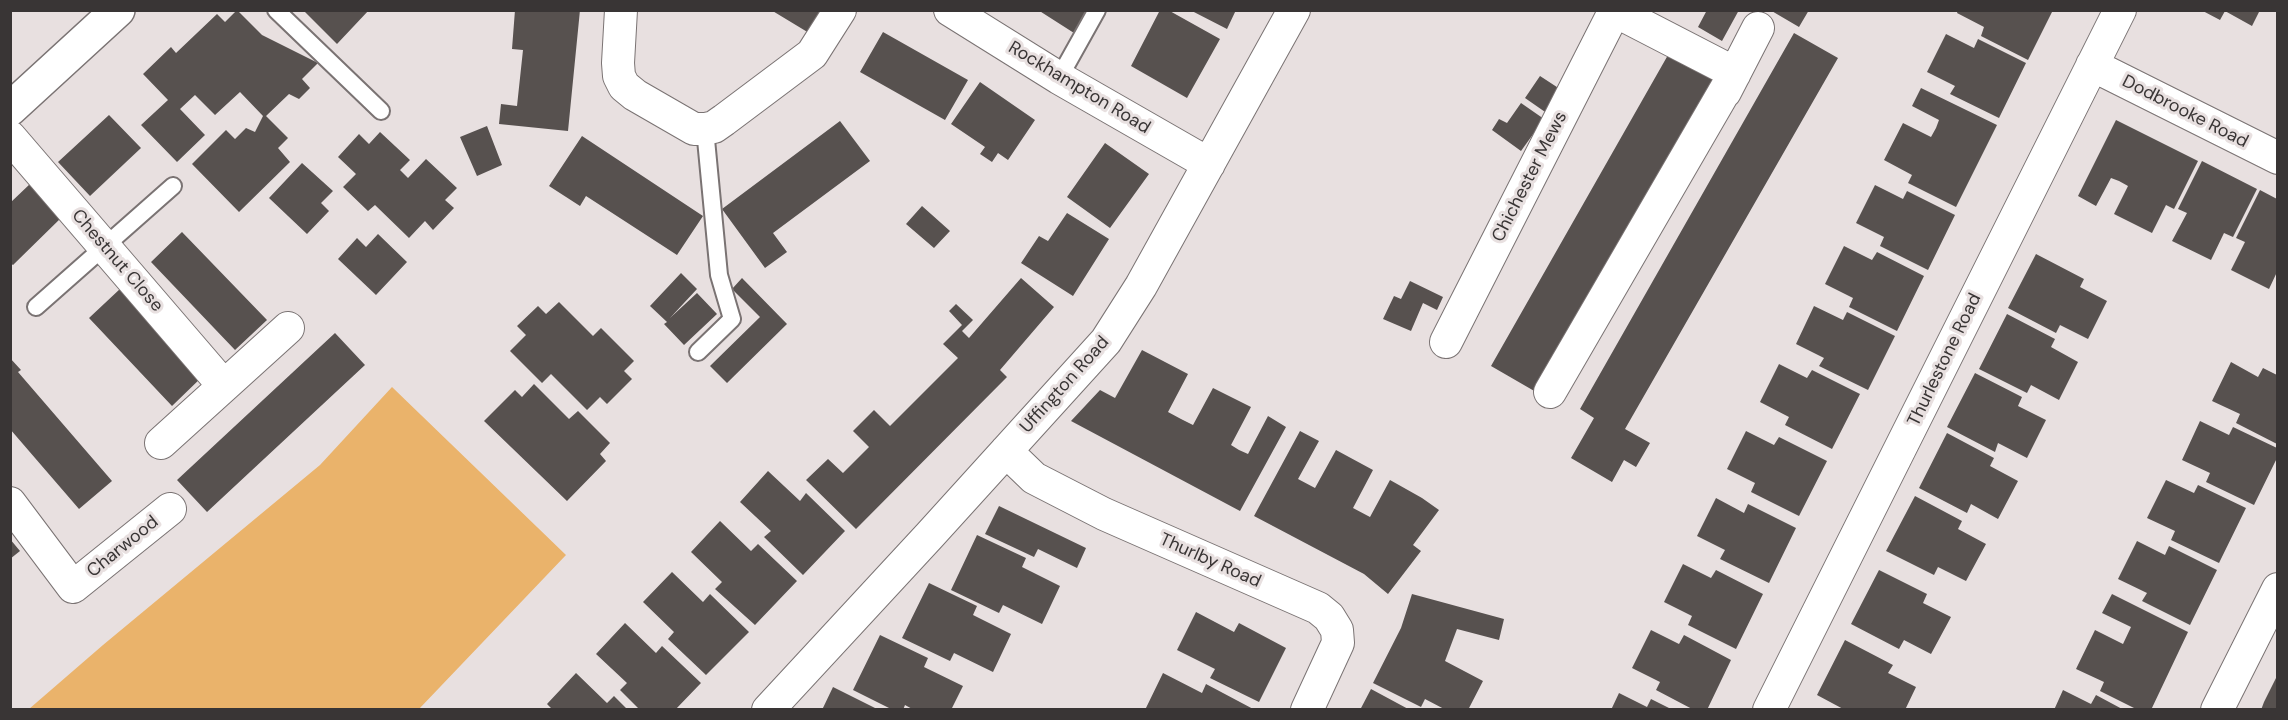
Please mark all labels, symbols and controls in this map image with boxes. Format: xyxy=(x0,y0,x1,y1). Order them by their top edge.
street label: Rockhampton Road xyxy=(1004,37,1154,139)
street label: Dodbrooke Road xyxy=(2118,71,2252,153)
street label: Chichester Mews xyxy=(1488,108,1572,246)
street label: Chestnut Close xyxy=(67,205,167,317)
street label: Thurlestone Road xyxy=(1904,290,1986,430)
street label: Uffington Road xyxy=(1016,332,1114,438)
street label: Charwood xyxy=(83,512,163,582)
street label: Thurlby Road xyxy=(1156,529,1264,593)

